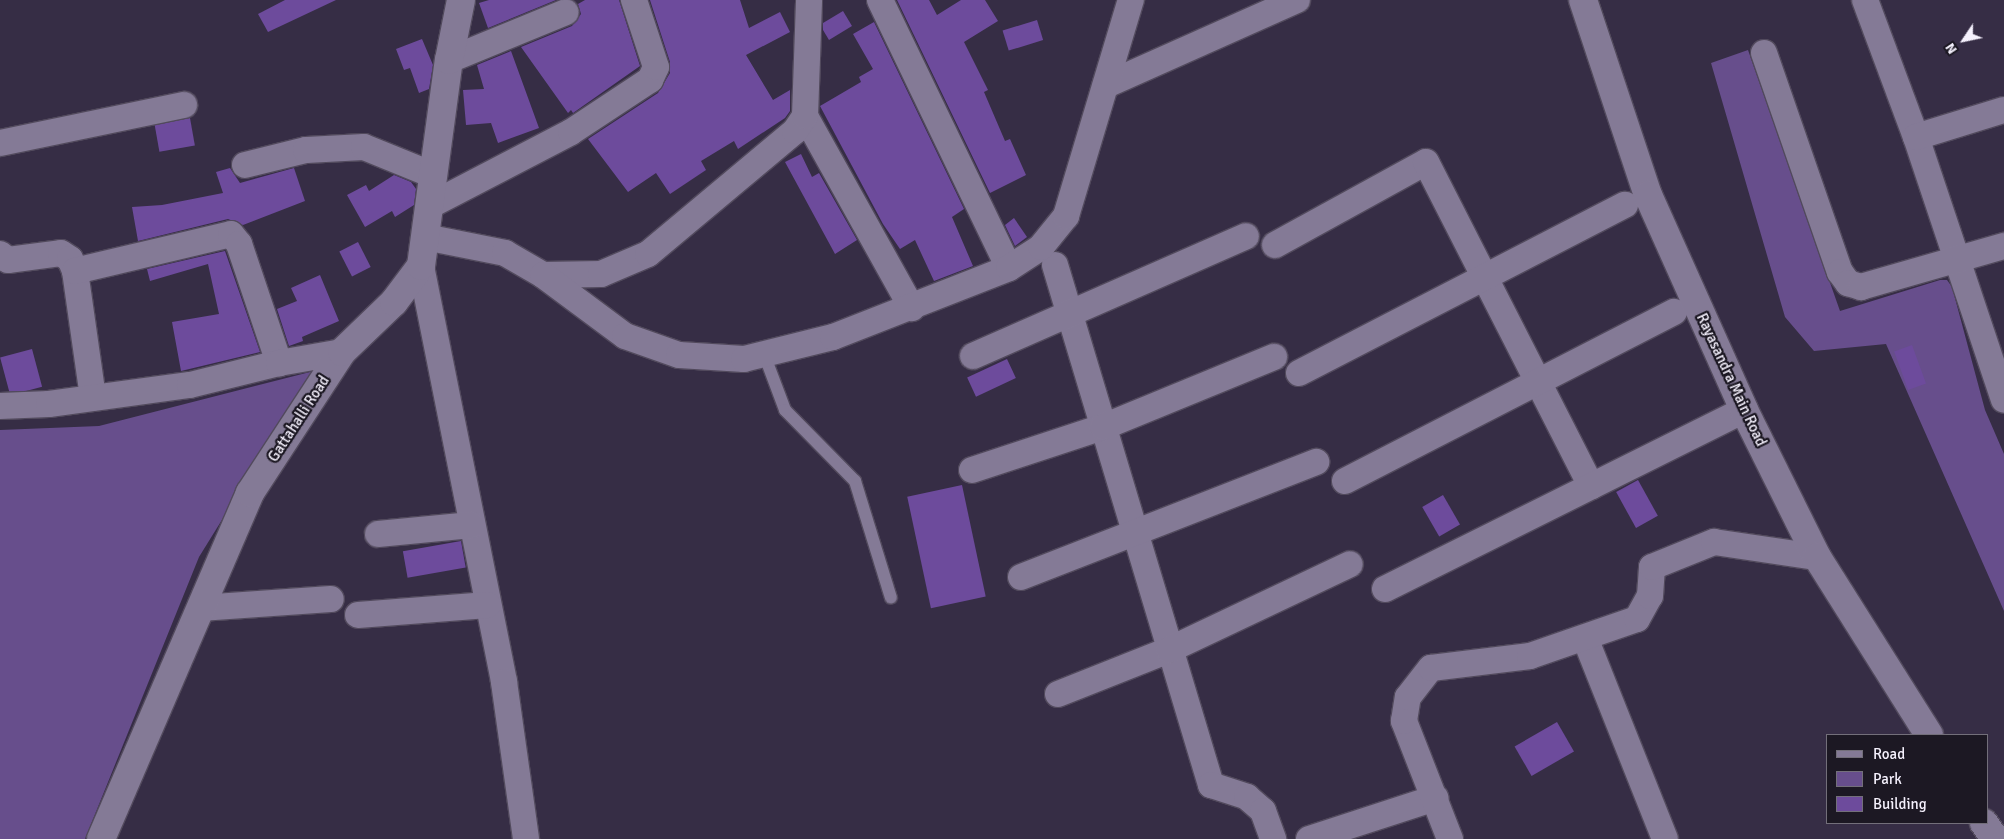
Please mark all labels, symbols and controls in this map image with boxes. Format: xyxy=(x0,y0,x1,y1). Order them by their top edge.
north arrow xyxy=(1939,15,1989,65)
text: N xyxy=(1941,40,1961,57)
street label: Rayasandra Main Road xyxy=(1692,311,1770,449)
street label: Gattahalli Road xyxy=(264,373,334,465)
legend xyxy=(1826,734,1989,824)
text: Road xyxy=(1873,745,1905,763)
text: Park xyxy=(1873,770,1902,788)
text: Building xyxy=(1873,795,1927,813)

